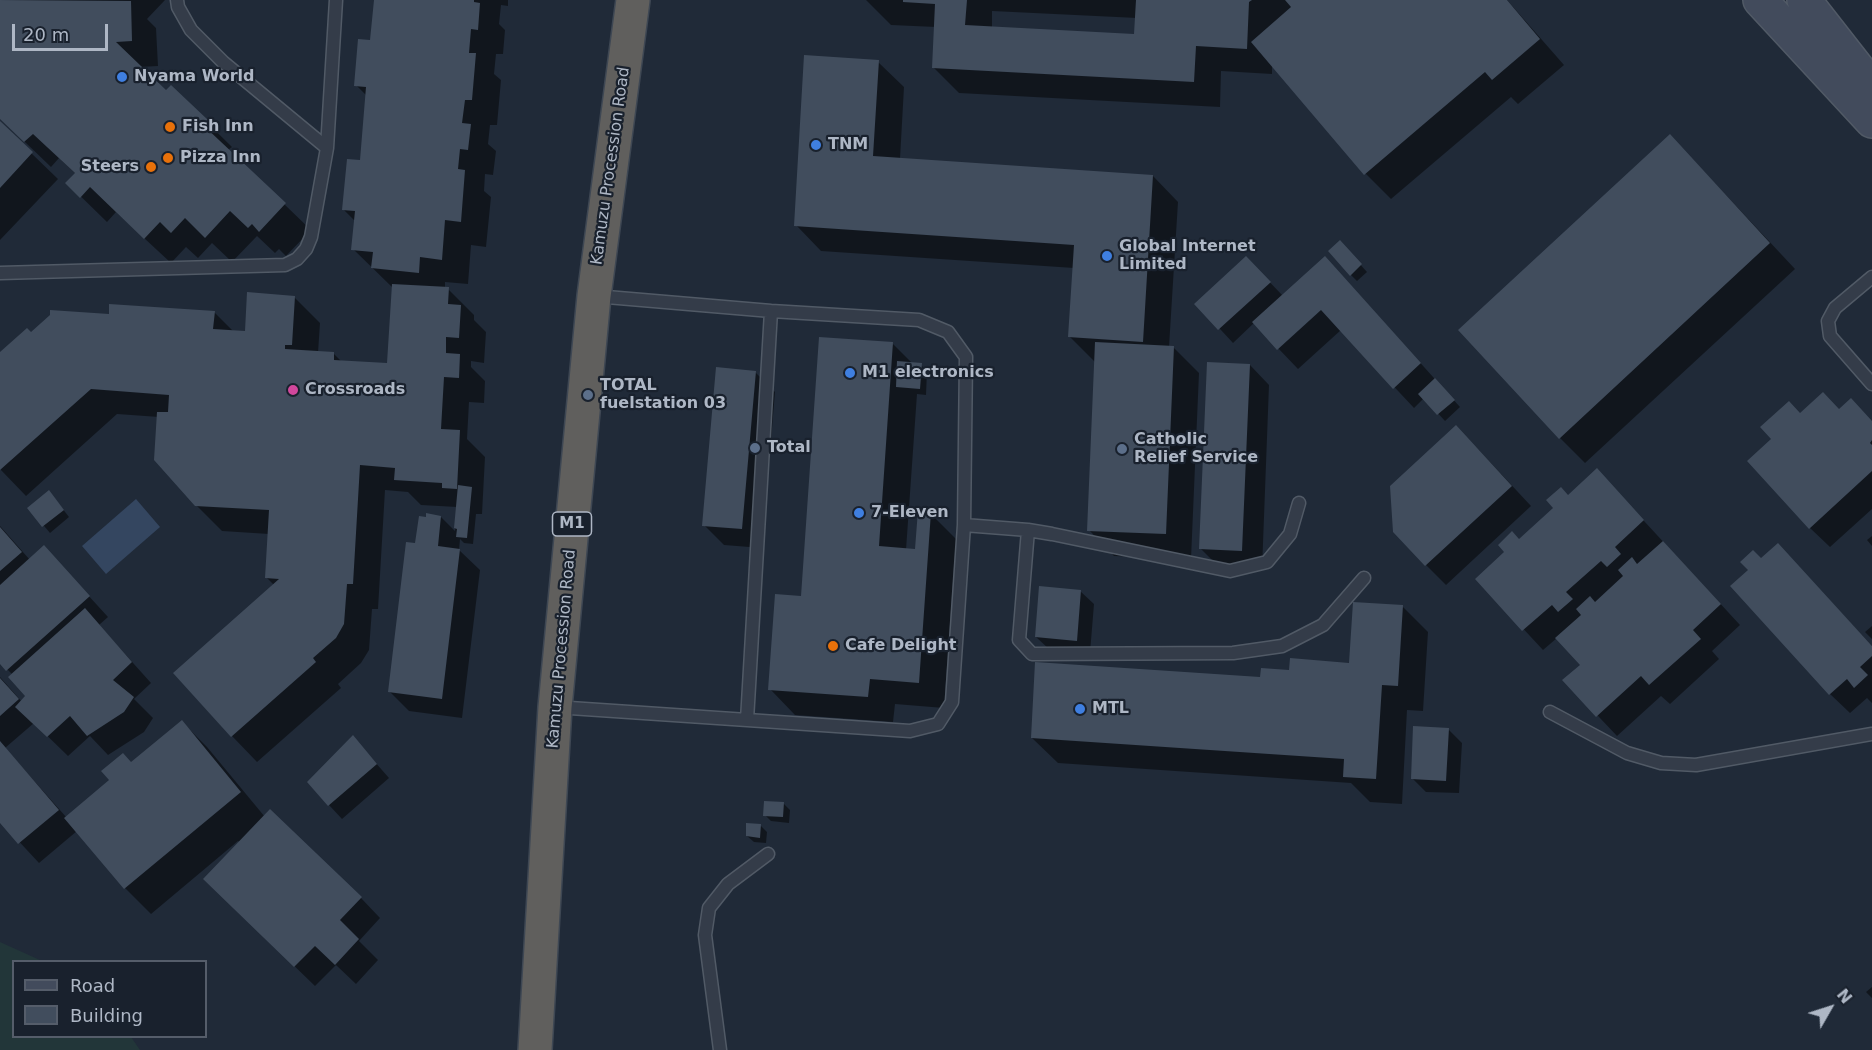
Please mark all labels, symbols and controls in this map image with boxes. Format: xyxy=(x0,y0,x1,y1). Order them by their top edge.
scale bar xyxy=(15,12,111,50)
text: 20 m xyxy=(23,24,69,45)
street label: Kamuzu Procession Road xyxy=(588,66,634,266)
place label: Nyama World xyxy=(134,67,255,87)
marker: Nyama World xyxy=(115,70,129,84)
place label: Fish Inn xyxy=(182,117,254,137)
marker: Fish Inn xyxy=(163,120,177,134)
place label: TNM xyxy=(828,135,868,155)
marker: TNM xyxy=(809,138,823,152)
place label: Pizza Inn xyxy=(180,148,261,168)
marker: Pizza Inn xyxy=(161,151,175,165)
place label: Steers xyxy=(81,157,139,177)
marker: Steers xyxy=(144,160,158,174)
place label: Global Internet Limited xyxy=(1119,237,1256,275)
marker: Global Internet Limited xyxy=(1100,249,1114,263)
place label: M1 electronics xyxy=(862,363,994,383)
marker: M1 electronics xyxy=(843,366,857,380)
place label: TOTAL fuelstation 03 xyxy=(600,376,726,414)
place label: Crossroads xyxy=(305,380,405,400)
marker: Crossroads xyxy=(286,383,300,397)
marker: TOTAL fuelstation 03 xyxy=(581,388,595,402)
place label: Catholic Relief Service xyxy=(1134,430,1258,468)
place label: Total xyxy=(767,438,811,458)
marker: Total xyxy=(748,441,762,455)
marker: Catholic Relief Service xyxy=(1115,442,1129,456)
place label: 7-Eleven xyxy=(871,503,949,523)
marker: 7-Eleven xyxy=(852,506,866,520)
road number: M1 xyxy=(552,512,592,536)
street label: Kamuzu Procession Road xyxy=(544,549,580,749)
place label: Cafe Delight xyxy=(845,636,957,656)
marker: Cafe Delight xyxy=(826,639,840,653)
place label: MTL xyxy=(1092,699,1129,719)
marker: MTL xyxy=(1073,702,1087,716)
legend xyxy=(12,960,207,1038)
text: Road xyxy=(70,975,115,996)
north arrow xyxy=(1800,978,1860,1038)
text: N xyxy=(1833,985,1856,1008)
text: Building xyxy=(70,1005,143,1026)

